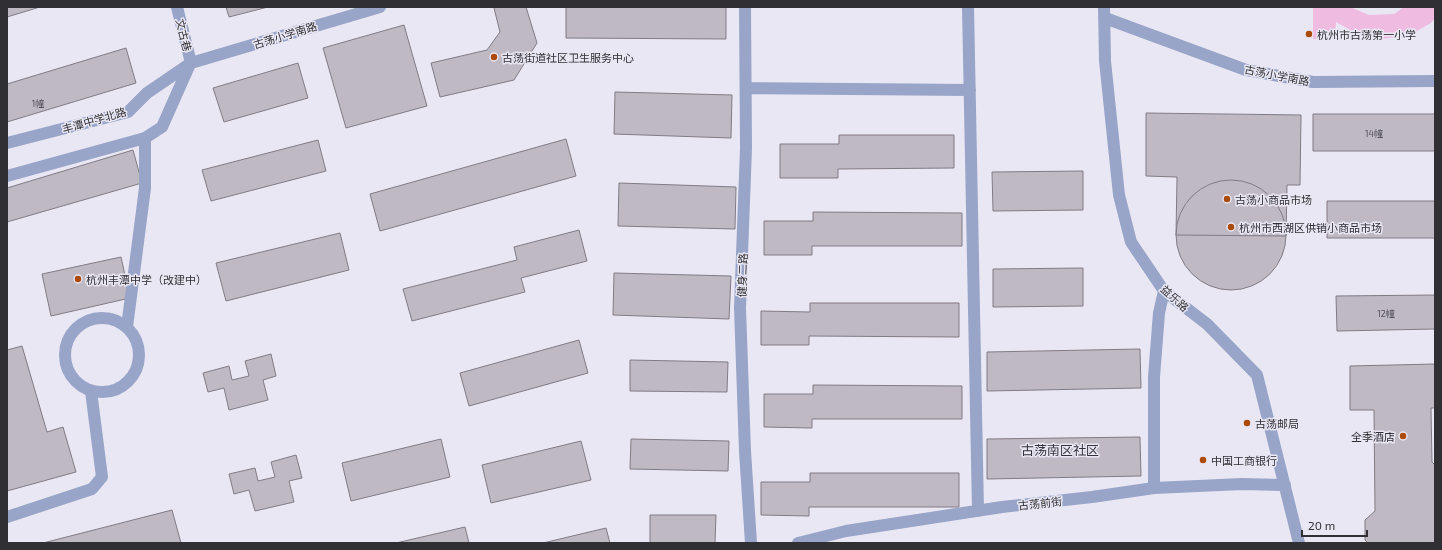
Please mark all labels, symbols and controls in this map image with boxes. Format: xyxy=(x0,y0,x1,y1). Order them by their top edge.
street label: 文古巷 xyxy=(174,17,194,53)
street label: 古荡小学南路 xyxy=(252,19,318,51)
place label: 杭州市古荡第一小学 xyxy=(1317,28,1416,41)
marker: 杭州市古荡第一小学 xyxy=(1304,29,1314,39)
place label: 古荡街道社区卫生服务中心 xyxy=(502,51,634,64)
marker: 古荡街道社区卫生服务中心 xyxy=(489,52,499,62)
street label: 古荡小学南路 xyxy=(1243,62,1311,88)
house number: 1幢 xyxy=(32,98,44,109)
street label: 丰潭中学北路 xyxy=(60,105,128,135)
house number: 14幢 xyxy=(1365,128,1383,139)
place label: 古荡小商品市场 xyxy=(1235,193,1312,206)
marker: 古荡小商品市场 xyxy=(1222,194,1232,204)
place label: 杭州市西湖区供销小商品市场 xyxy=(1239,221,1382,234)
marker: 杭州市西湖区供销小商品市场 xyxy=(1226,222,1236,232)
street label: 健身二路 xyxy=(735,253,749,297)
place label: 杭州丰潭中学（改建中） xyxy=(86,273,207,286)
marker: 杭州丰潭中学（改建中） xyxy=(73,274,83,284)
street label: 益乐路 xyxy=(1158,282,1192,314)
house number: 12幢 xyxy=(1377,308,1395,319)
place label: 古荡邮局 xyxy=(1255,417,1299,430)
marker: 古荡邮局 xyxy=(1242,418,1252,428)
place label: 全季酒店 xyxy=(1351,430,1395,443)
marker: 全季酒店 xyxy=(1398,431,1408,441)
district label: 古荡南区社区 xyxy=(1021,442,1099,458)
place label: 中国工商银行 xyxy=(1211,454,1277,467)
marker: 中国工商银行 xyxy=(1198,455,1208,465)
street label: 古荡前街 xyxy=(1017,494,1063,512)
scale bar xyxy=(1302,512,1367,538)
text: 20 m xyxy=(1308,518,1335,532)

